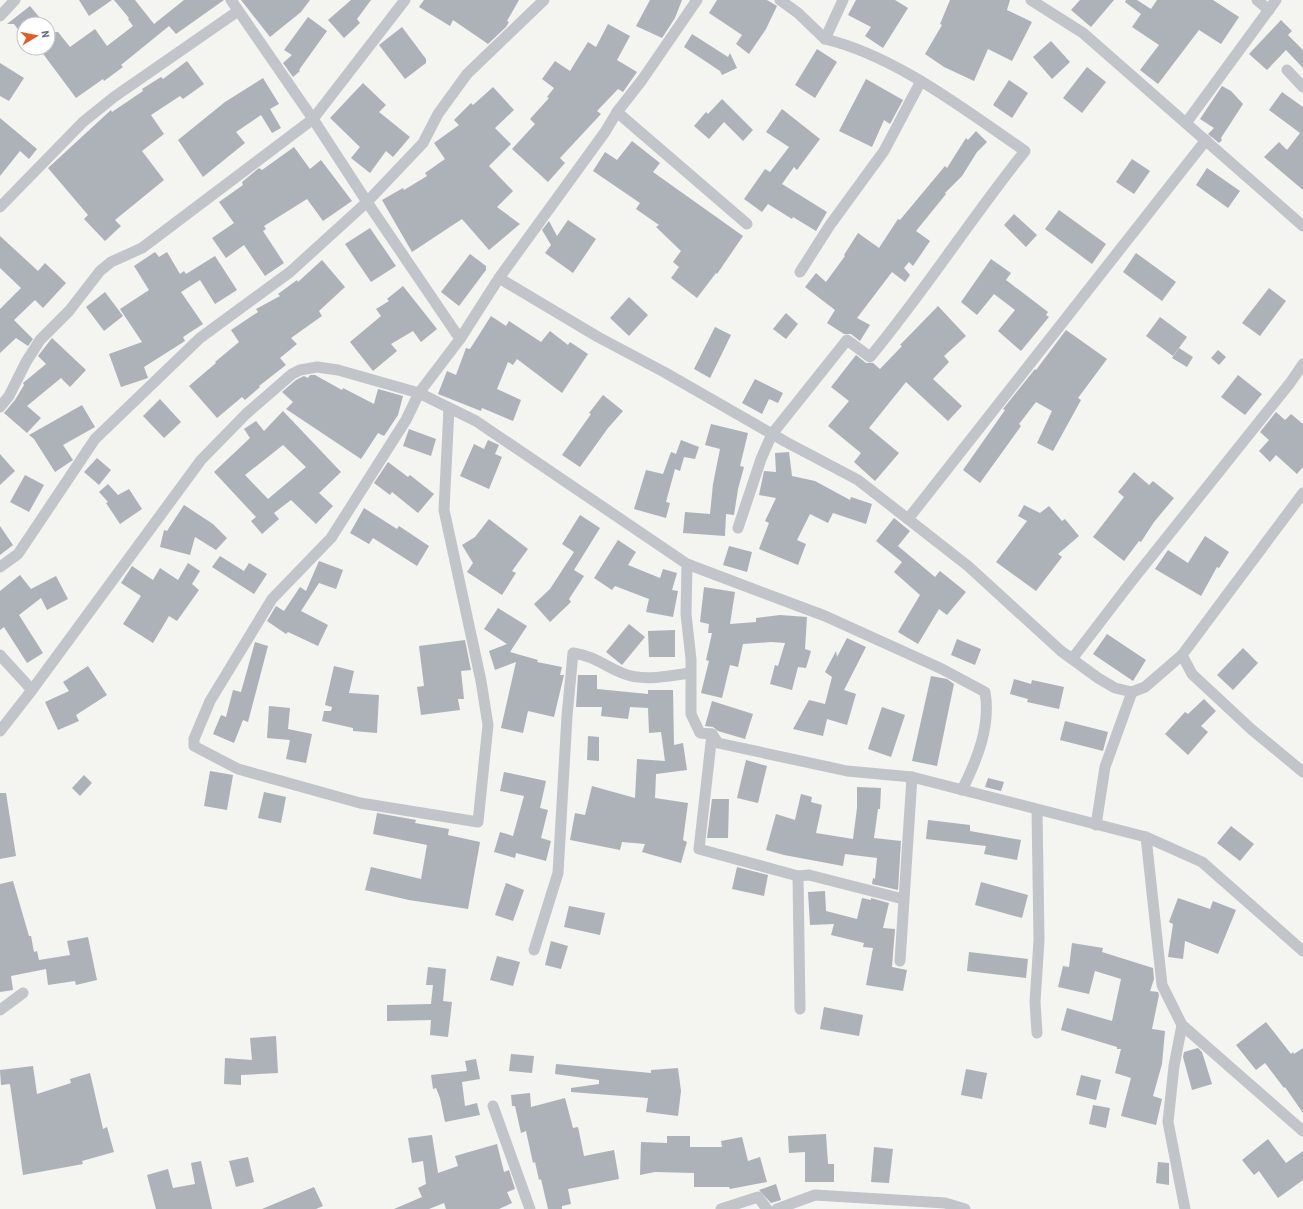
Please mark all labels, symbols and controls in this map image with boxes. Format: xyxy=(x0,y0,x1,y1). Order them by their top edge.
north arrow xyxy=(16,16,56,56)
text: N xyxy=(37,29,53,39)

